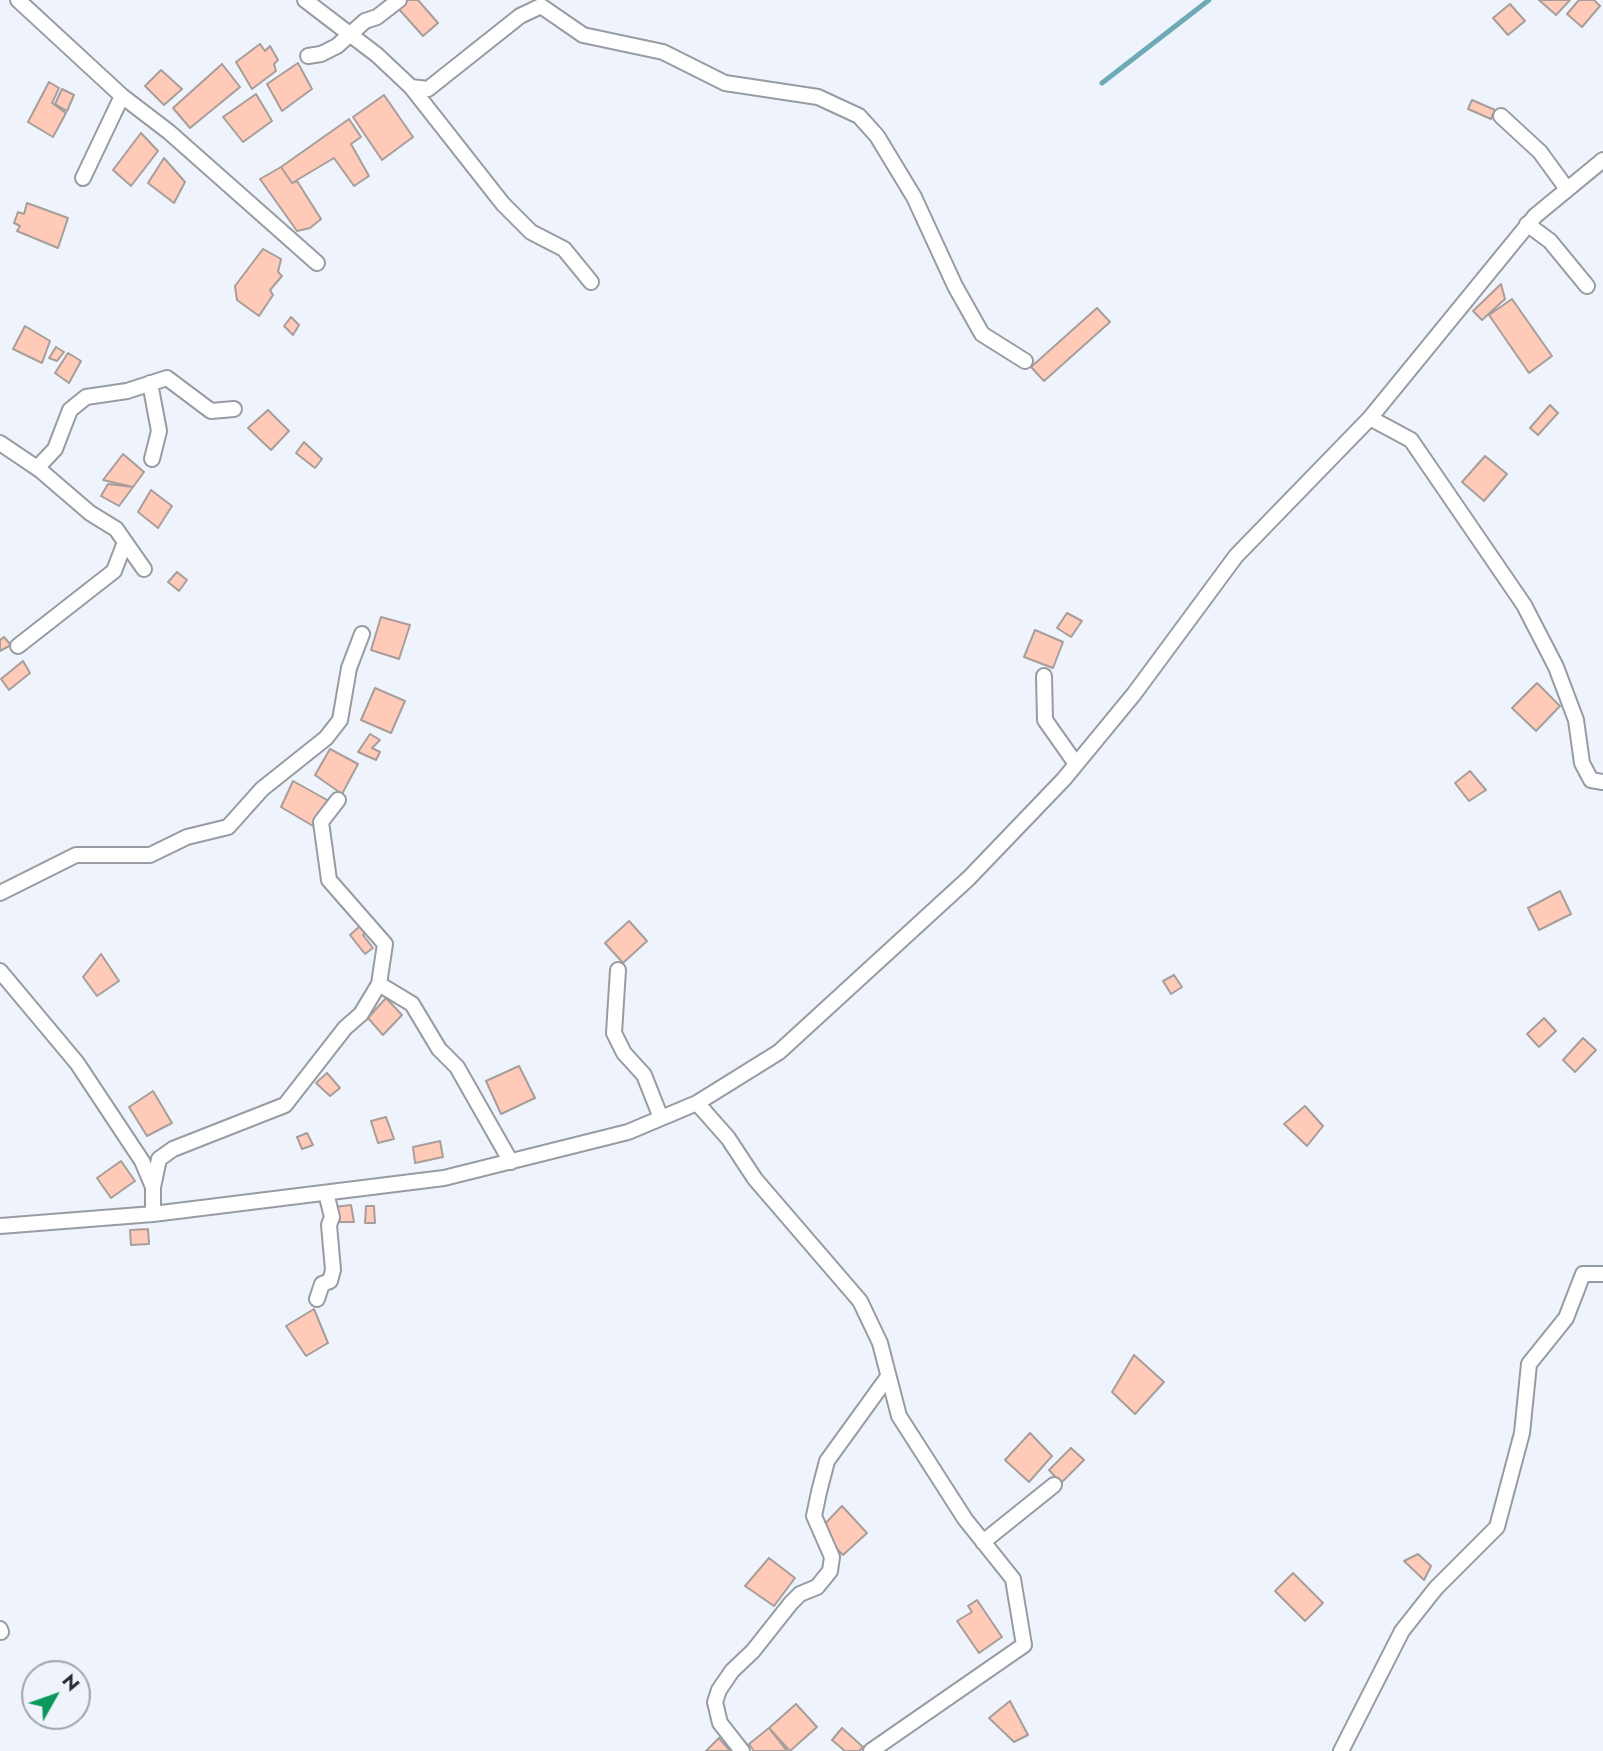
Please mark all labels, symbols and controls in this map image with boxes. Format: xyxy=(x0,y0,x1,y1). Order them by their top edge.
north arrow xyxy=(21,1660,91,1730)
text: N xyxy=(56,1668,86,1697)

